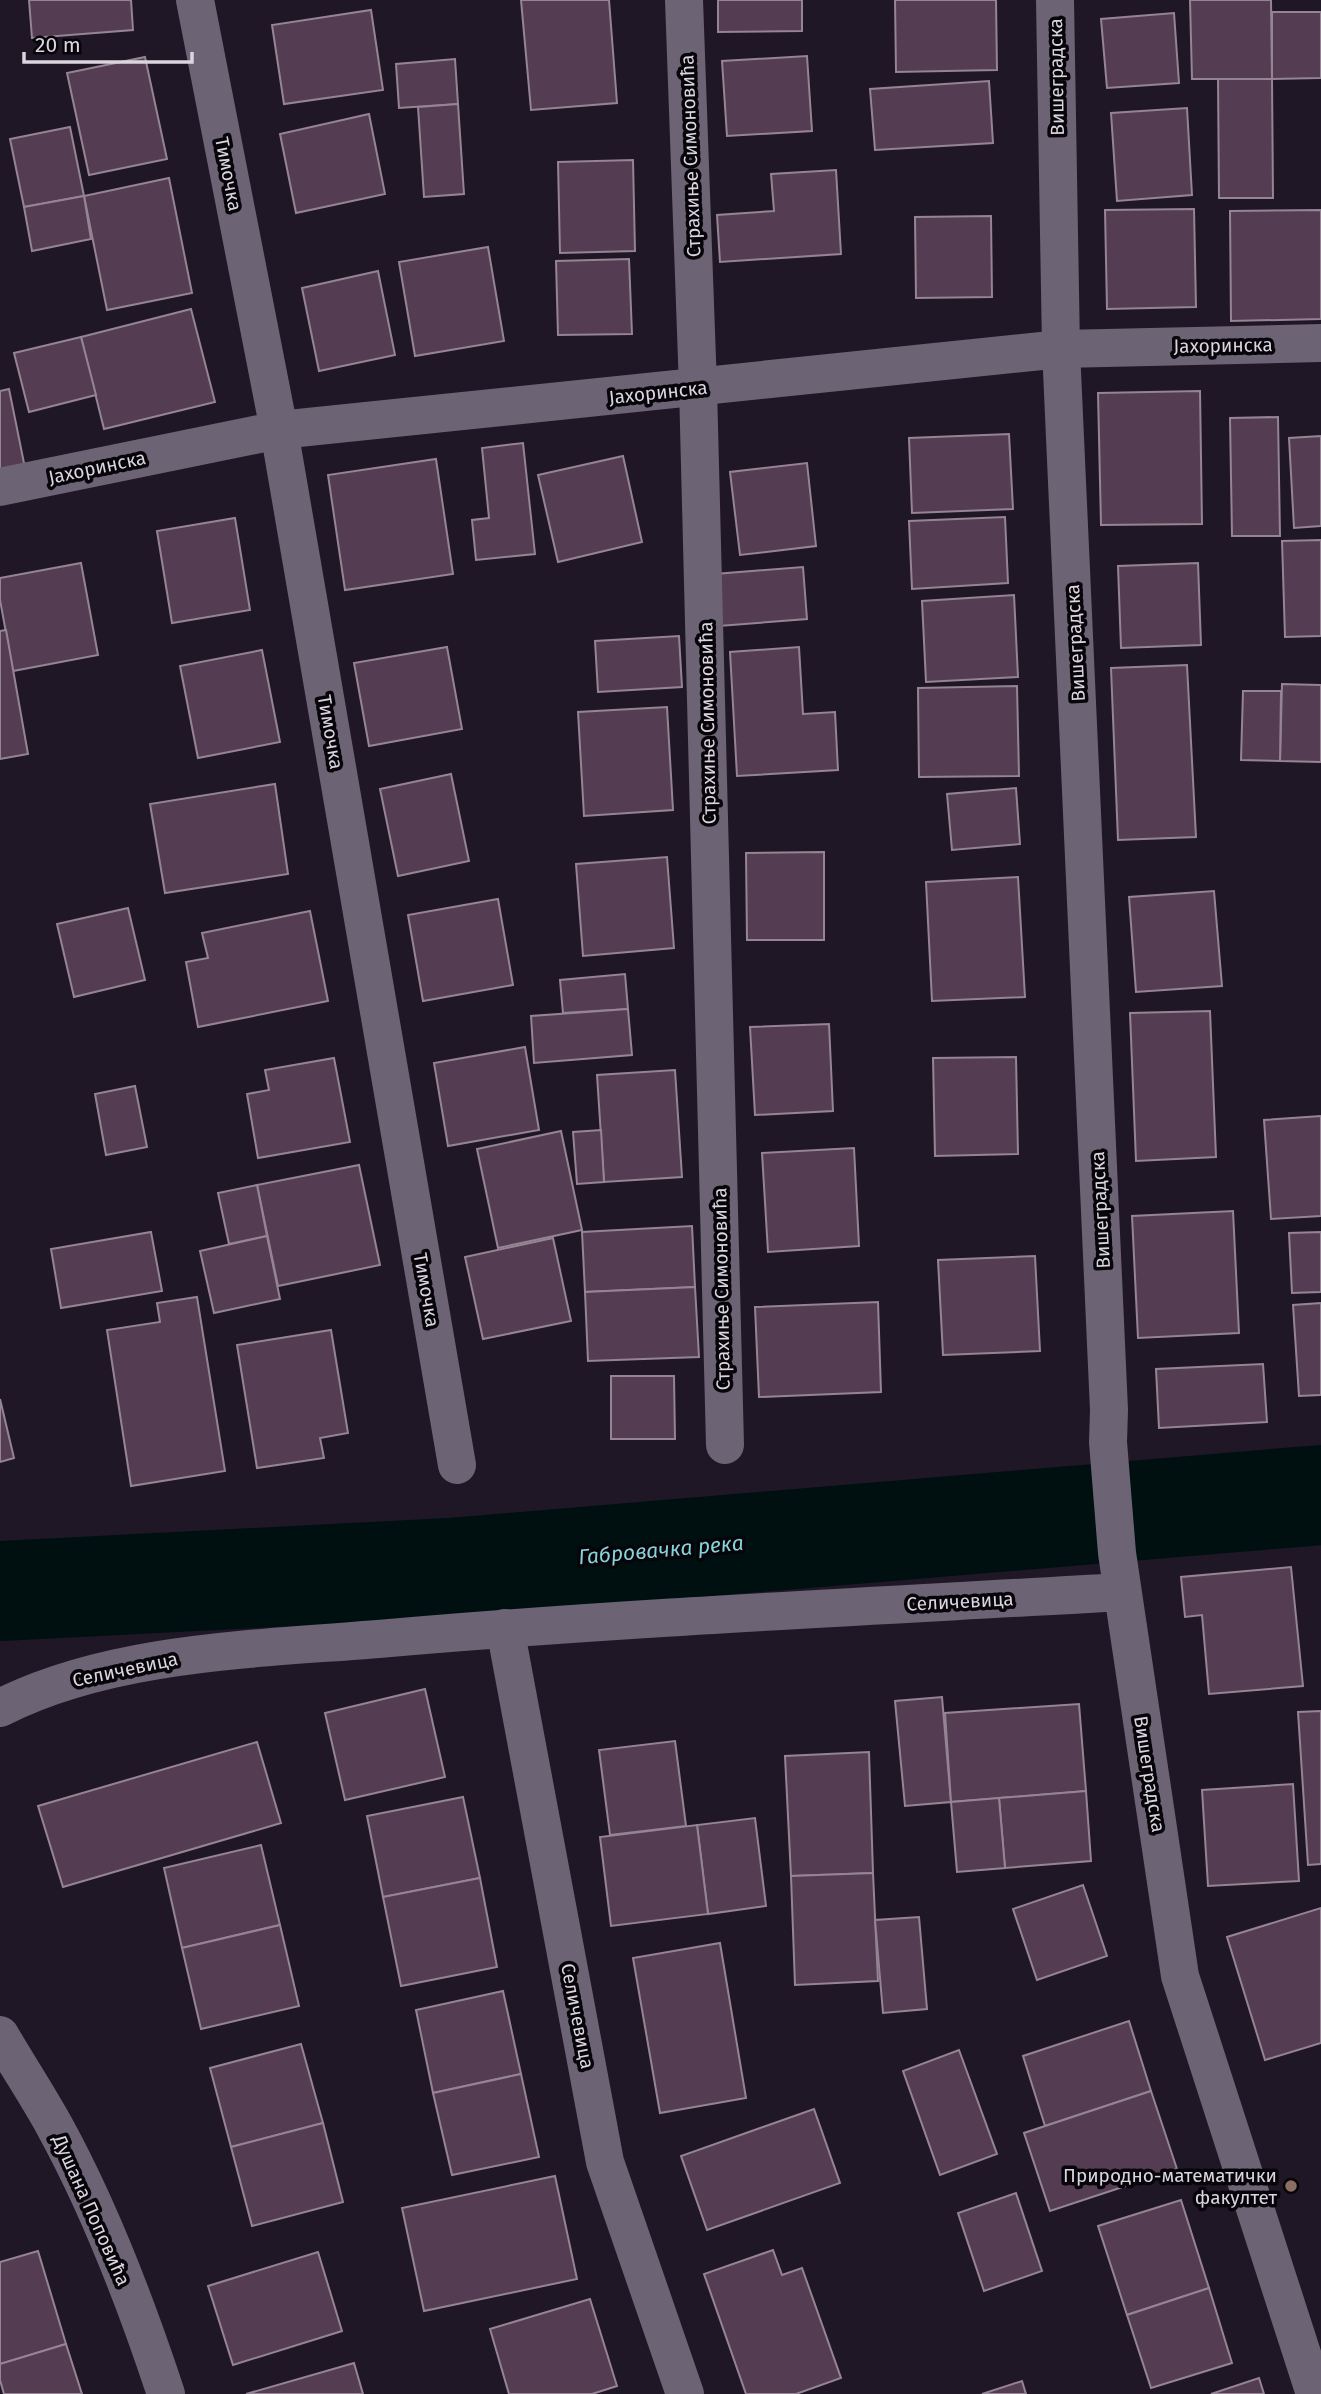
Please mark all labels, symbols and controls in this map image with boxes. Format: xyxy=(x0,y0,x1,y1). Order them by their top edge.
street label: Вишеградска xyxy=(1044,18,1069,136)
scale bar xyxy=(24,21,192,65)
text: 20 m xyxy=(35,32,81,58)
street label: Страхиње Симоновића xyxy=(675,54,706,258)
street label: Тимочка xyxy=(210,135,247,213)
street label: Јахоринска xyxy=(1173,333,1273,358)
street label: Јахоринска xyxy=(608,376,709,409)
street label: Јахоринска xyxy=(46,446,148,489)
street label: Вишеградска xyxy=(1061,584,1090,702)
street label: Страхиње Симоновића xyxy=(694,621,721,825)
street label: Тимочка xyxy=(313,693,348,771)
street label: Вишеградска xyxy=(1086,1151,1115,1269)
street label: Страхиње Симоновића xyxy=(708,1187,735,1391)
street label: Тимочка xyxy=(409,1251,444,1329)
water label: Габровачка река xyxy=(577,1530,745,1570)
street label: Селичевица xyxy=(906,1587,1014,1616)
street label: Селичевица xyxy=(70,1647,180,1692)
street label: Вишеградска xyxy=(1129,1714,1170,1834)
street label: Селичевица xyxy=(556,1961,599,2071)
street label: Душана Поповића xyxy=(47,2130,135,2289)
place label: Природно-математички факултет xyxy=(1063,2164,1277,2209)
marker: Природно-математички факултет xyxy=(1283,2178,1299,2194)

